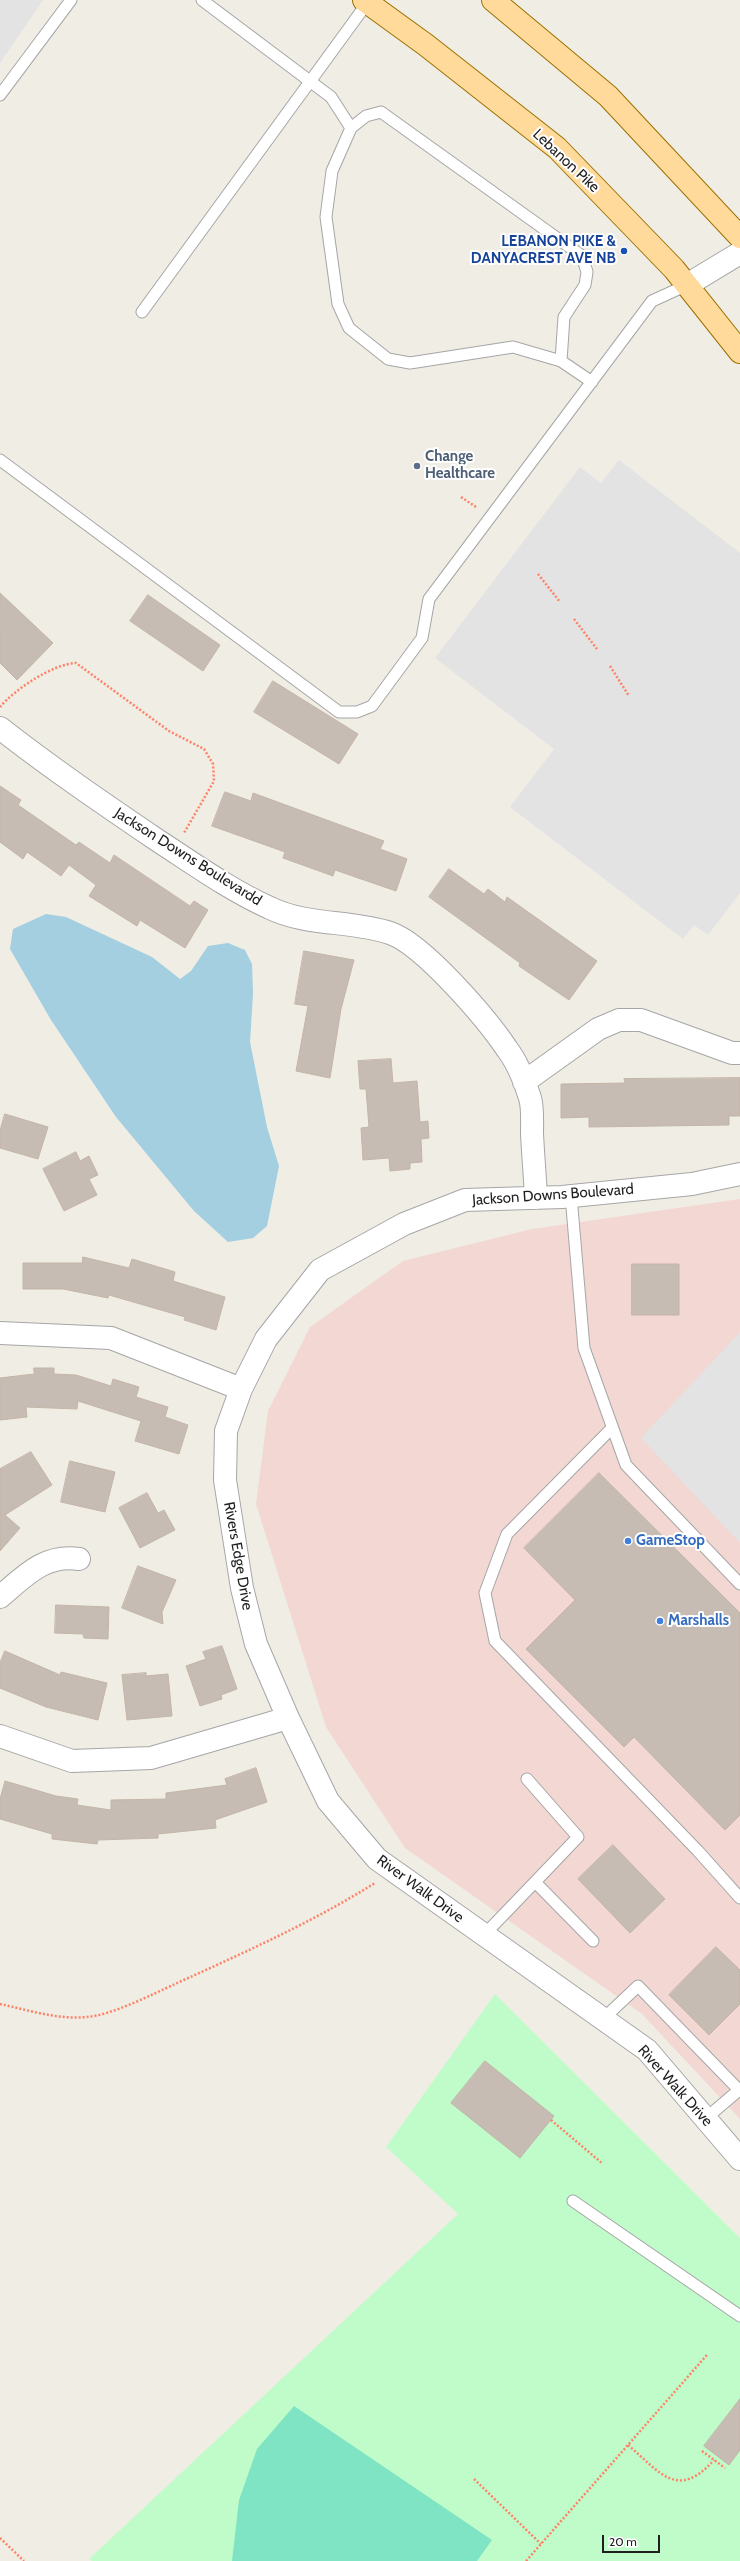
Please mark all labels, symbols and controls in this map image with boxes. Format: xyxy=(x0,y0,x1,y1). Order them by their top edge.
street label: Lebanon Pike xyxy=(529,126,603,196)
place label: LEBANON PIKE & DANYACREST AVE NB xyxy=(471,233,616,268)
marker: LEBANON PIKE & DANYACREST AVE NB xyxy=(619,246,629,256)
place label: Change Healthcare xyxy=(425,448,495,483)
marker: Change Healthcare xyxy=(412,461,422,471)
street label: Jackson Downs Boulevardd xyxy=(111,804,265,910)
street label: Jackson Downs Boulevard xyxy=(472,1180,634,1210)
street label: Rivers Edge Drive xyxy=(220,1500,256,1612)
place label: GameStop xyxy=(636,1532,705,1550)
marker: GameStop xyxy=(623,1536,633,1546)
place label: Marshalls xyxy=(668,1612,729,1630)
marker: Marshalls xyxy=(655,1616,665,1626)
street label: River Walk Drive xyxy=(373,1851,467,1927)
street label: River Walk Drive xyxy=(634,2042,716,2130)
scale bar xyxy=(604,2527,662,2553)
text: 20 m xyxy=(609,2534,637,2549)

